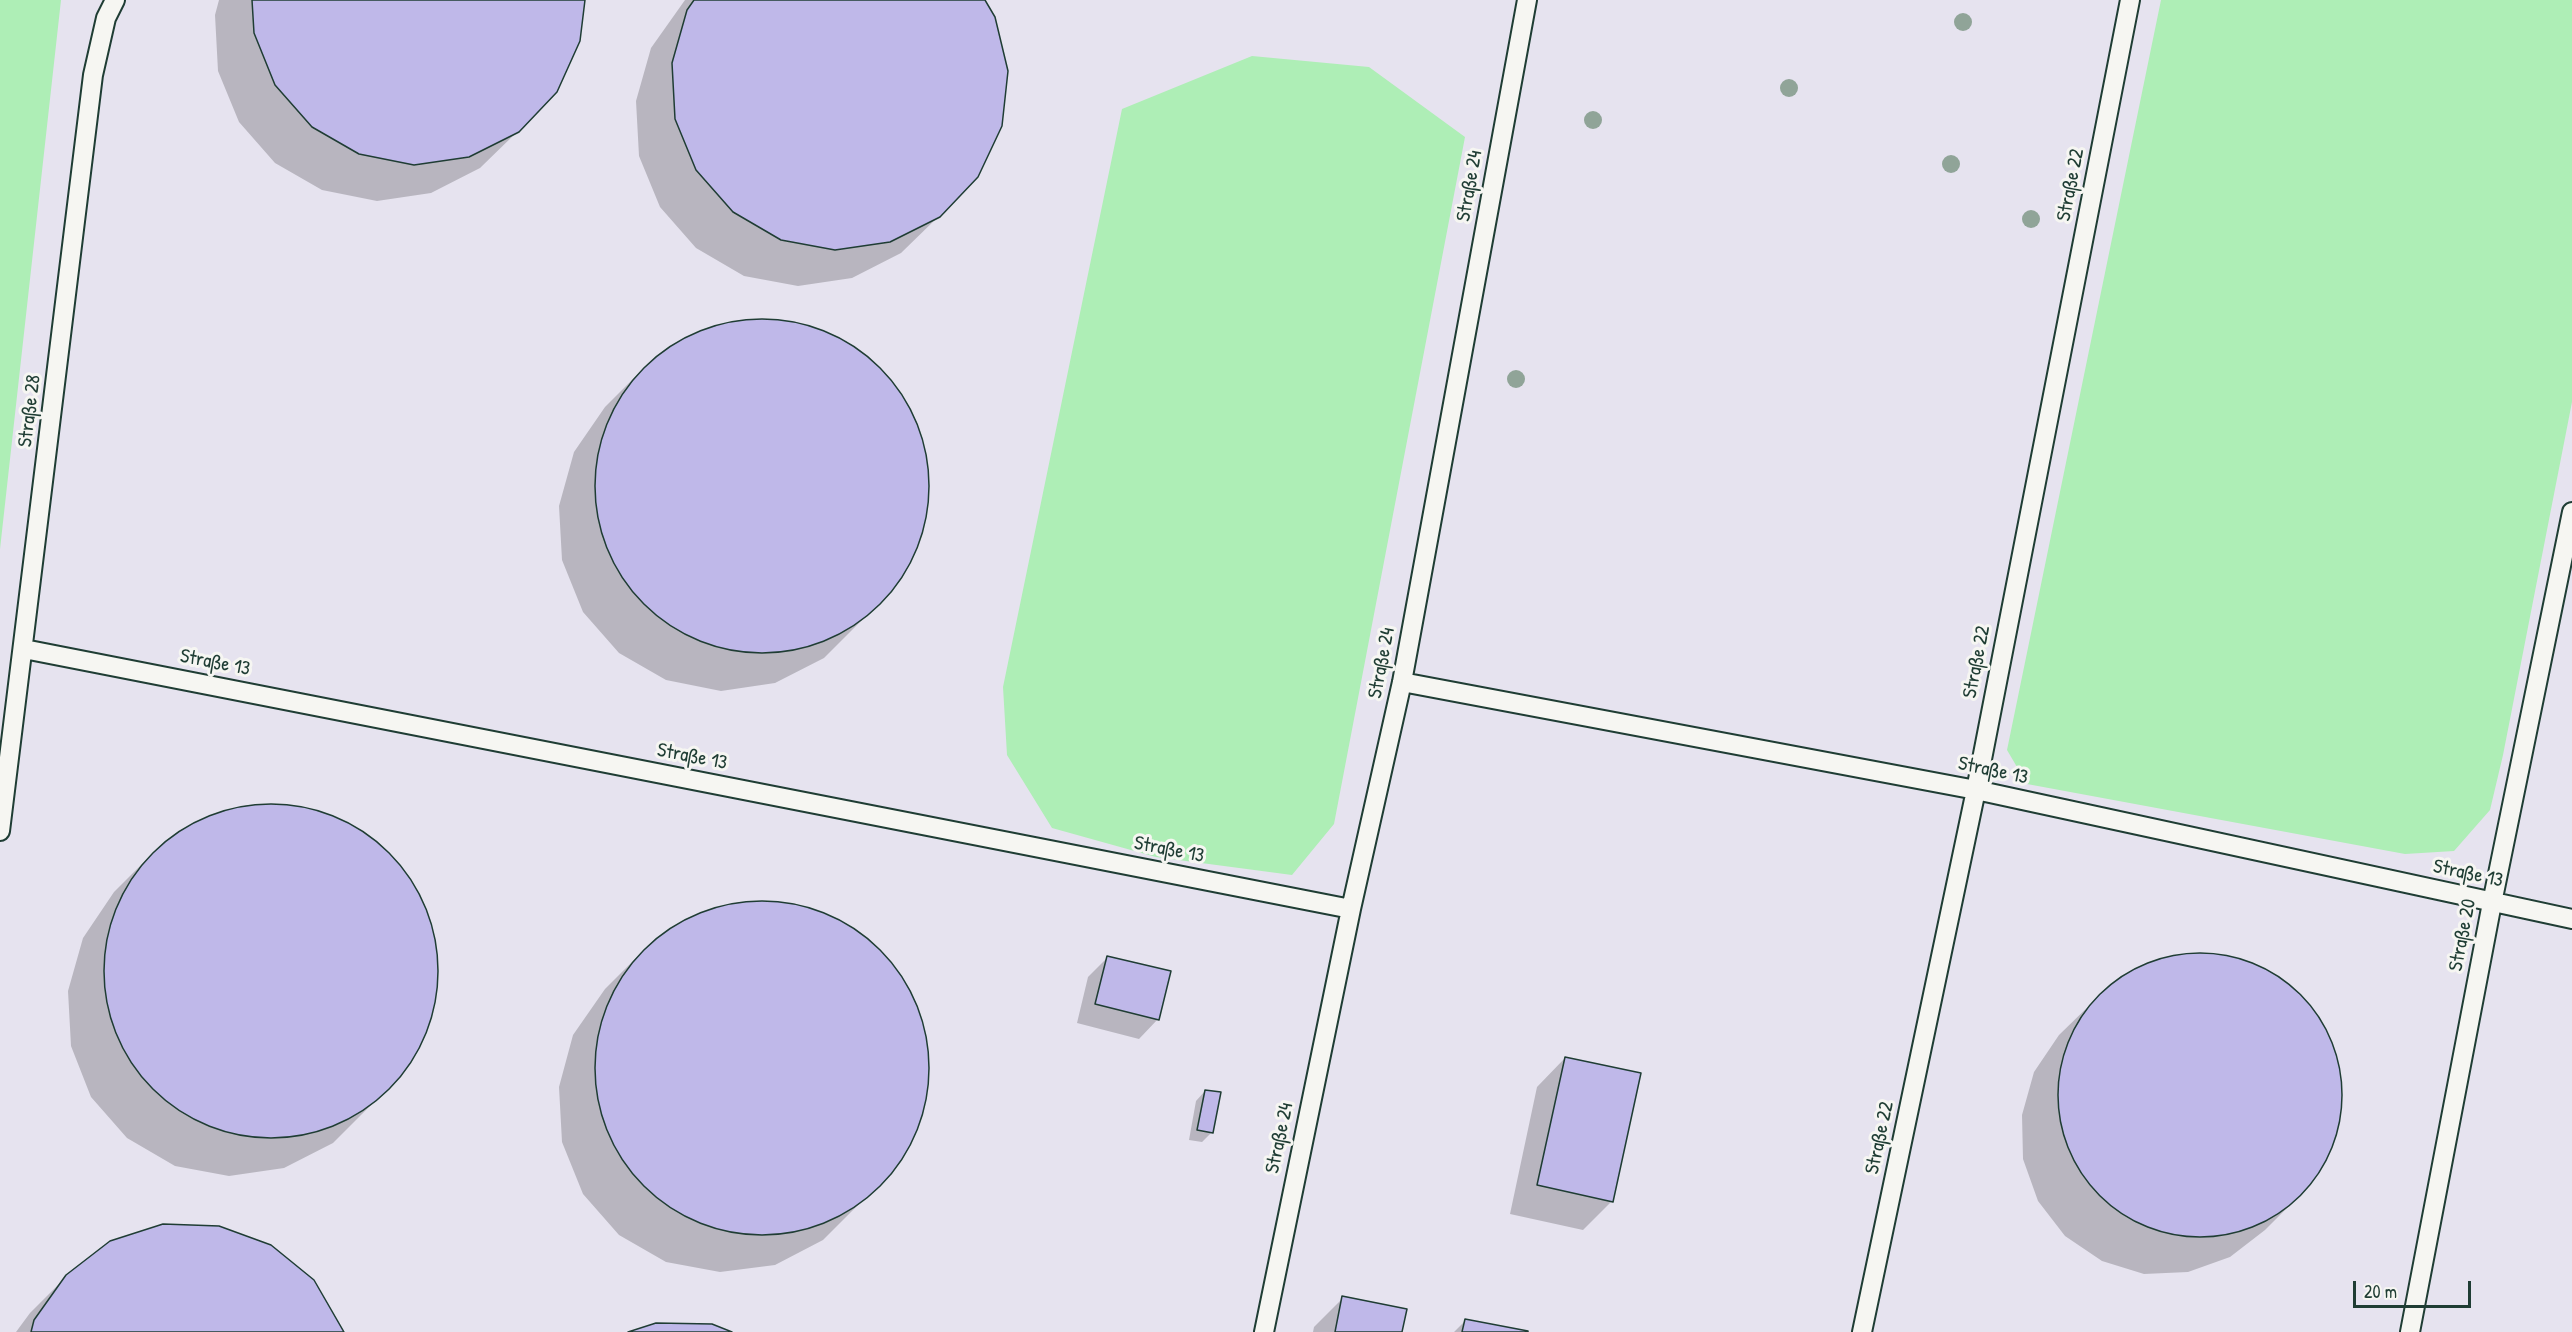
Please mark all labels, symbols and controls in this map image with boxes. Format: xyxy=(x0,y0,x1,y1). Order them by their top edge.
street label: Straße 22 xyxy=(2052,147,2090,223)
street label: Straße 24 xyxy=(1452,149,1488,223)
street label: Straße 28 xyxy=(14,373,46,449)
street label: Straße 22 xyxy=(1958,624,1996,700)
street label: Straße 24 xyxy=(1363,626,1401,700)
street label: Straße 13 xyxy=(178,644,252,682)
street label: Straße 13 xyxy=(655,738,729,776)
street label: Straße 13 xyxy=(1956,752,2030,790)
street label: Straße 13 xyxy=(1132,831,1206,869)
street label: Straße 13 xyxy=(2431,855,2505,893)
street label: Straße 20 xyxy=(2444,897,2482,973)
street label: Straße 24 xyxy=(1261,1100,1299,1176)
street label: Straße 22 xyxy=(1861,1100,1899,1176)
scale bar xyxy=(2356,1269,2474,1307)
text: 20 m xyxy=(2364,1279,2397,1304)

